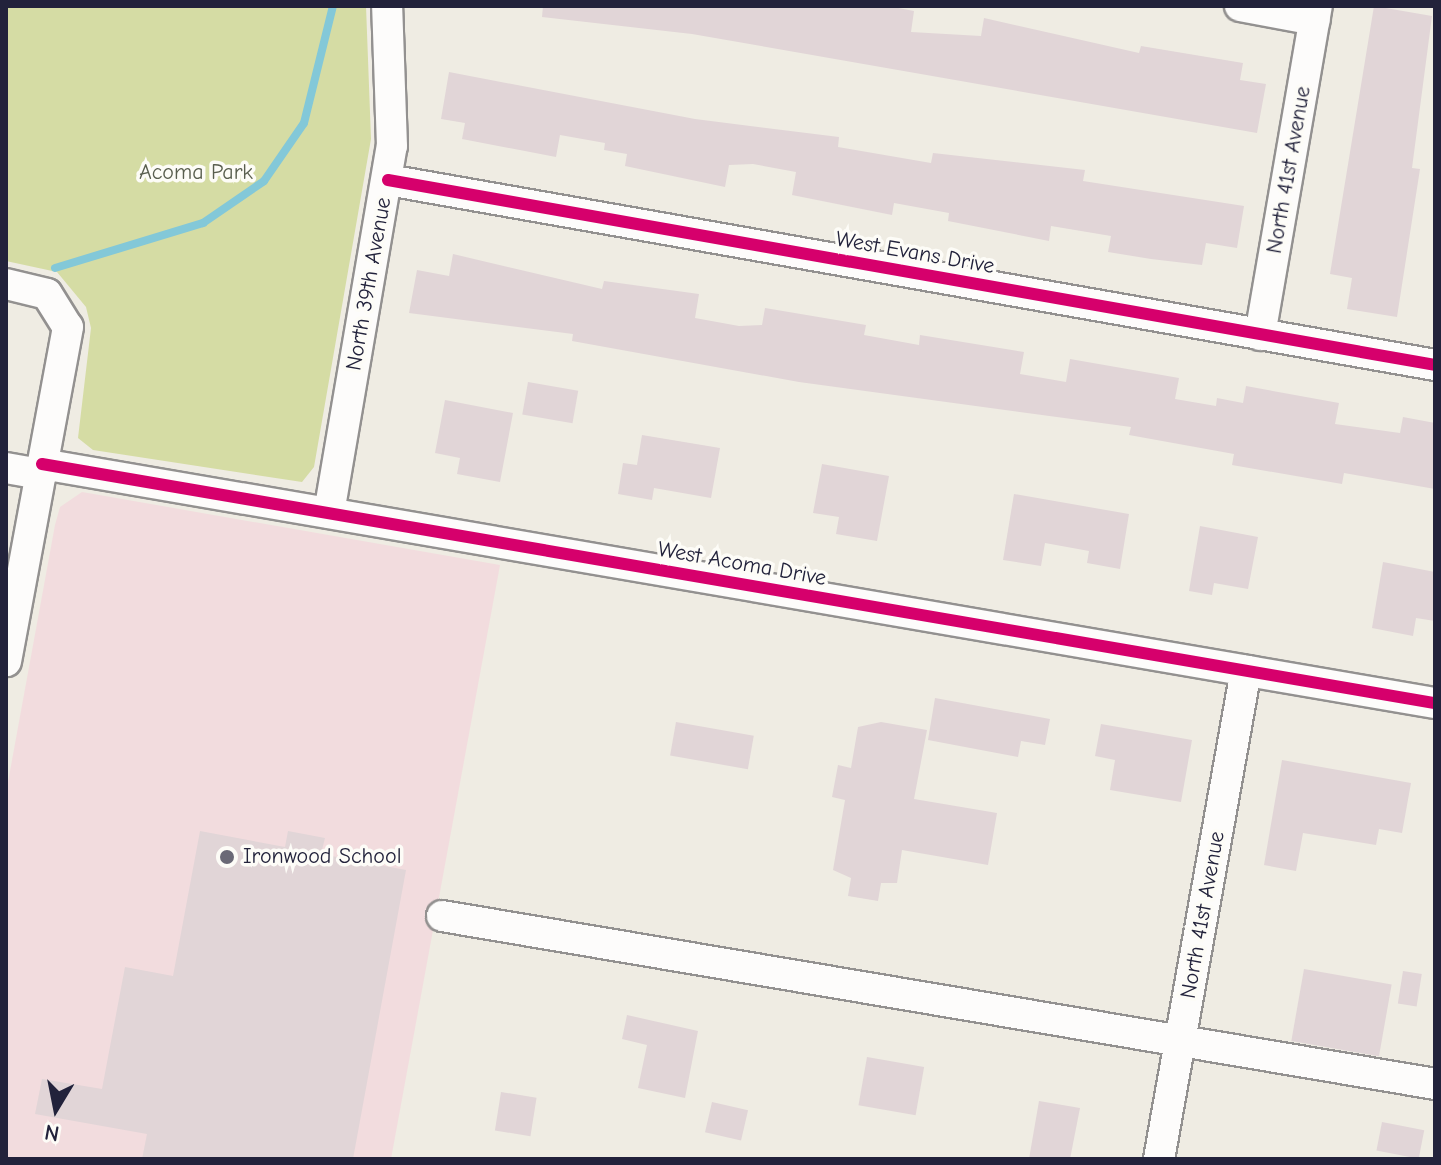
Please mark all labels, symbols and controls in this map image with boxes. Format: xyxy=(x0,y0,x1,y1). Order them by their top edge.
street label: North 41st Avenue xyxy=(1261,84,1317,256)
park label: Acoma Park xyxy=(139,160,253,186)
street label: North 39th Avenue xyxy=(341,195,397,373)
street label: West Evans Drive xyxy=(834,226,996,280)
street label: West Acoma Drive xyxy=(656,536,828,592)
street label: North 41st Avenue xyxy=(1175,829,1231,1001)
place label: Ironwood School xyxy=(243,844,401,870)
marker: Ironwood School xyxy=(218,848,236,866)
north arrow xyxy=(16,1069,96,1149)
text: N xyxy=(43,1119,61,1147)

